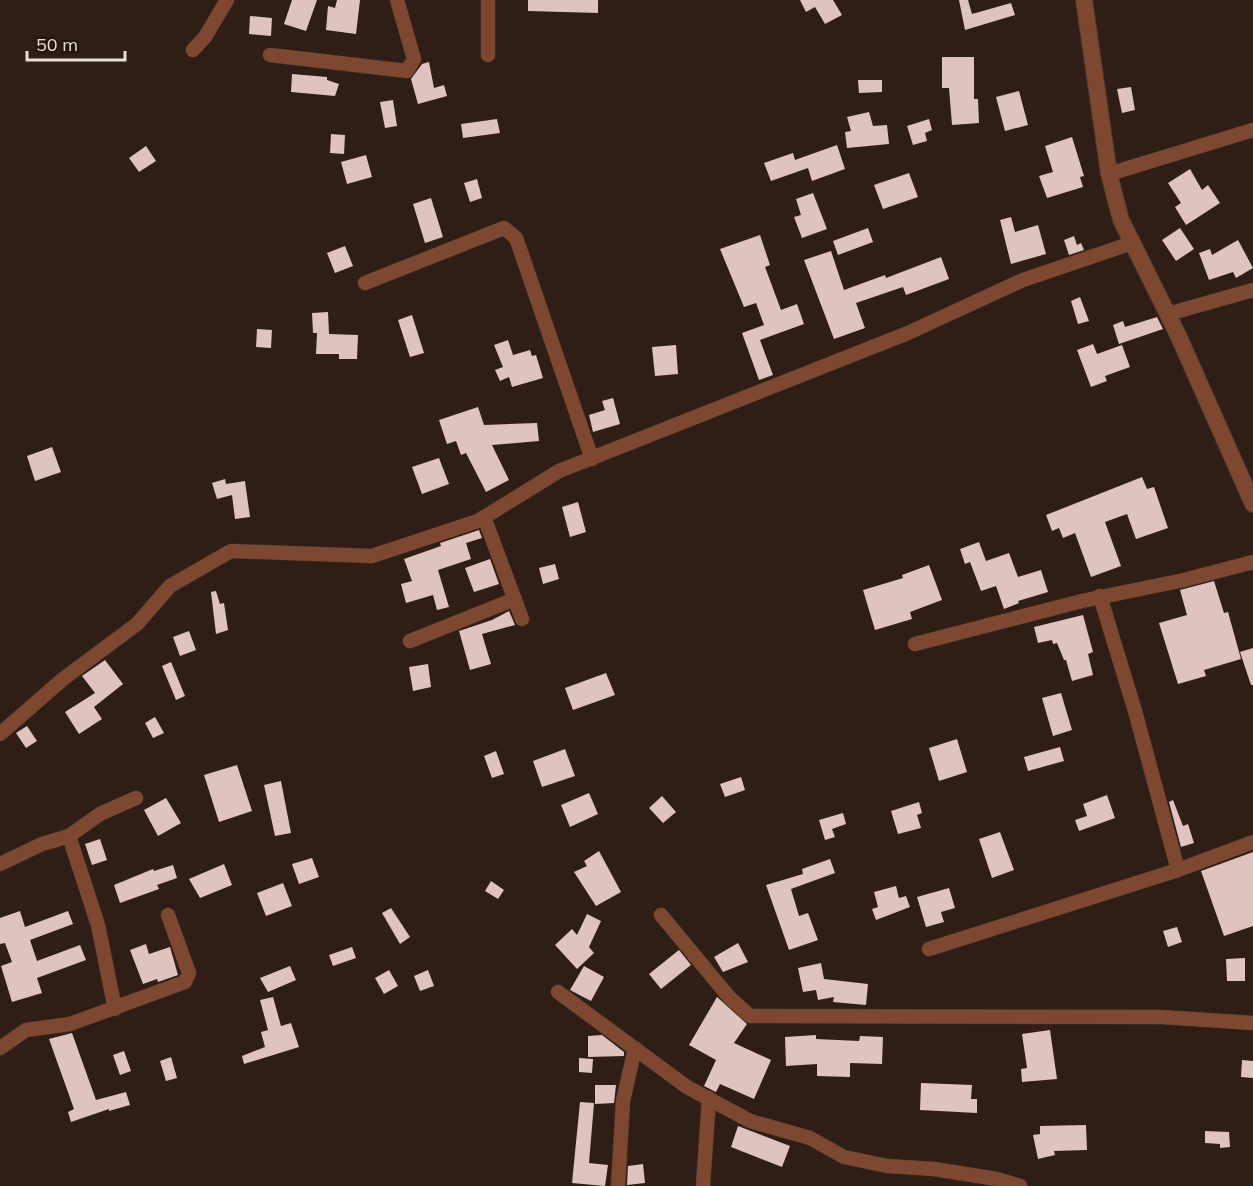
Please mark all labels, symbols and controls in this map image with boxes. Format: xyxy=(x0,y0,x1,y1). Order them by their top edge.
scale bar xyxy=(27,24,124,62)
text: 50 m xyxy=(36,33,78,56)

